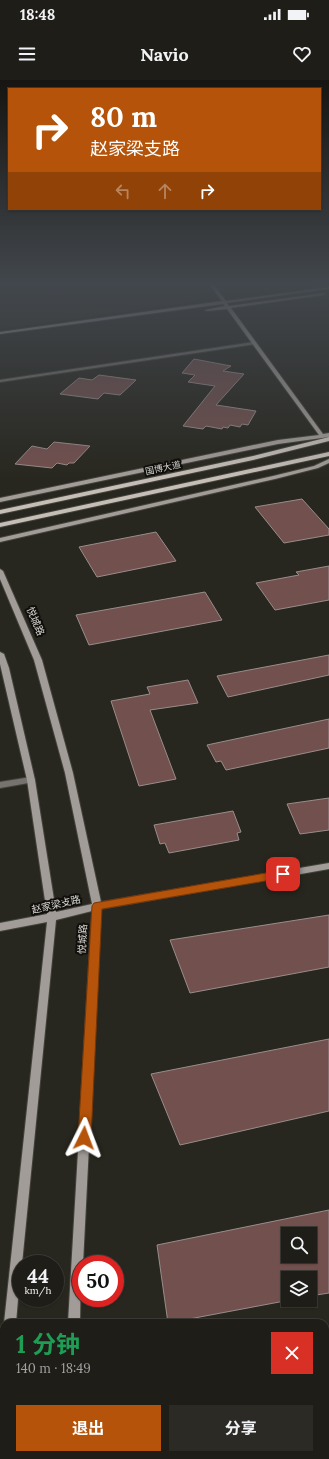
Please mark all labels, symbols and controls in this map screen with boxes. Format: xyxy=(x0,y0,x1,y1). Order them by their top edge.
text: 18:48 xyxy=(20,5,55,24)
icon: menu xyxy=(16,43,38,65)
text: Navio xyxy=(140,43,189,66)
icon: heart xyxy=(291,43,313,65)
text: 80 m xyxy=(90,99,157,135)
icon: right xyxy=(24,104,76,156)
text: 赵家梁支路 xyxy=(90,137,180,160)
icon: left xyxy=(112,180,134,202)
icon: ahead xyxy=(154,180,176,202)
icon: right xyxy=(196,180,218,202)
street label: 国博大道 xyxy=(144,458,182,477)
street label: 悦城路 xyxy=(24,605,47,638)
pin xyxy=(266,857,300,891)
icon: arrive xyxy=(272,863,294,885)
street label: 赵家梁支路 xyxy=(30,893,82,916)
street label: 悦城路 xyxy=(75,924,90,954)
position arrow xyxy=(63,1117,105,1159)
map controls xyxy=(281,1227,317,1307)
button: search xyxy=(281,1227,317,1263)
speed limit sign: 50 xyxy=(72,1255,124,1307)
text: 44 xyxy=(27,1263,49,1288)
button: layers xyxy=(281,1271,317,1307)
text: km/h xyxy=(24,1284,52,1297)
text: 1 分钟 xyxy=(16,1329,80,1360)
button: close xyxy=(271,1332,313,1374)
text: 140 m · 18:49 xyxy=(16,1360,91,1377)
button: 退出 xyxy=(16,1405,161,1451)
button: 分享 xyxy=(169,1405,313,1451)

